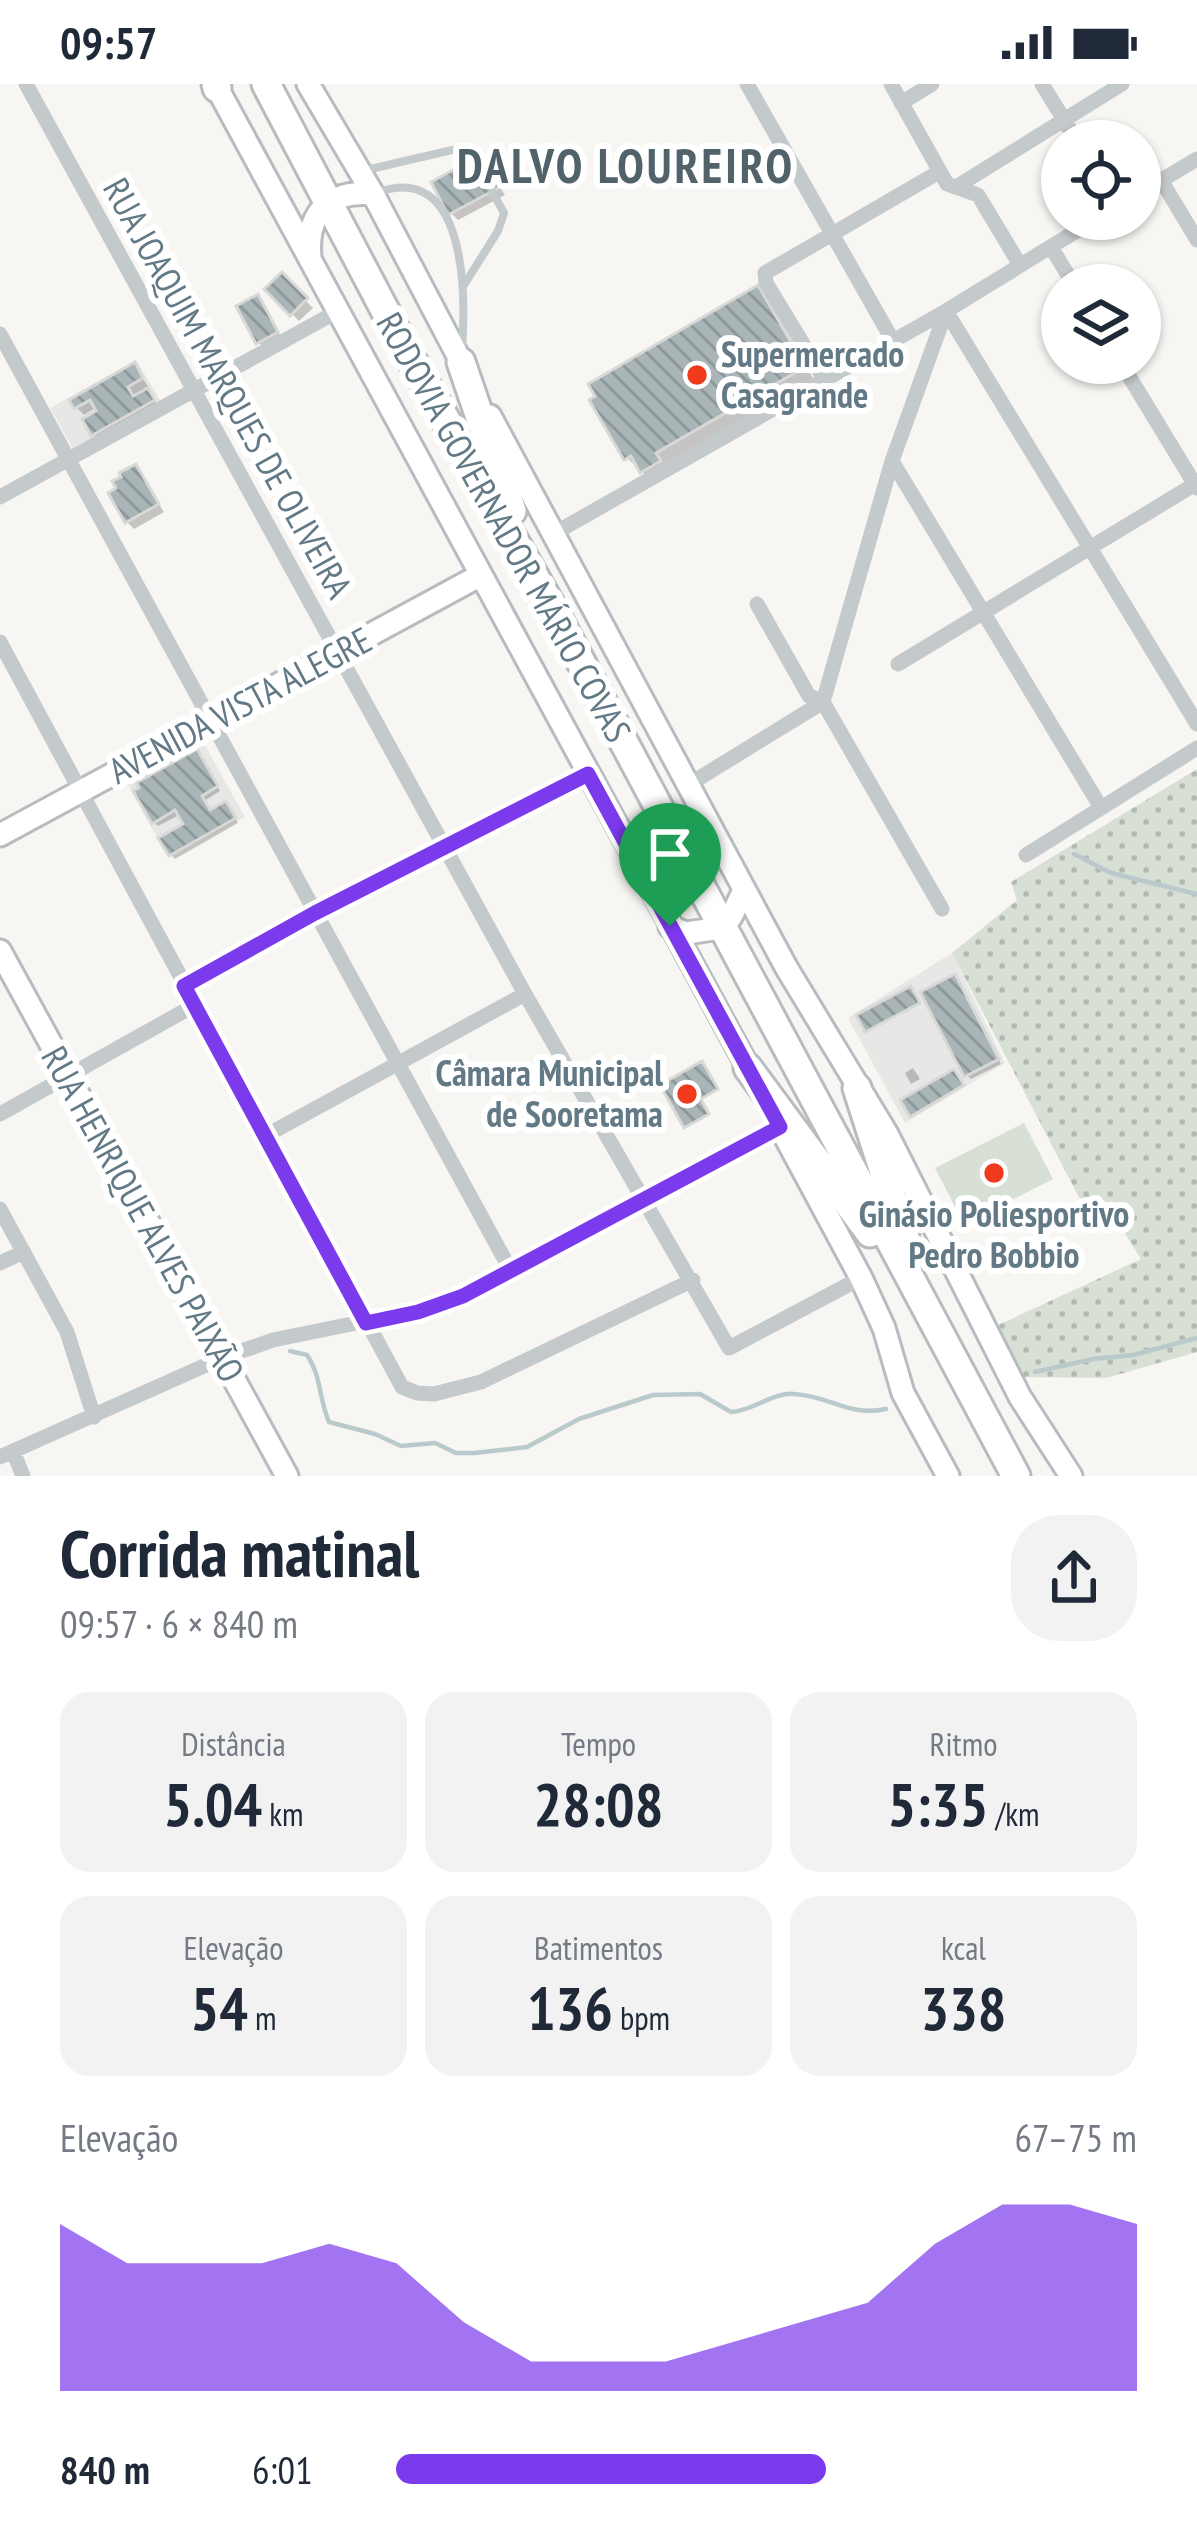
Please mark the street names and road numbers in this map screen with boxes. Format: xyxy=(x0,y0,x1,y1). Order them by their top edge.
street label: RUA JOAQUIM MARQUES DE OLIVEIRA xyxy=(93,169,364,606)
street label: RODOVIA GOVERNADOR MÁRIO COVAS xyxy=(367,304,642,750)
street label: AVENIDA VISTA ALEGRE xyxy=(100,615,379,794)
street label: RUA HENRIQUE ALVES PAIXÃO xyxy=(32,1038,255,1390)

